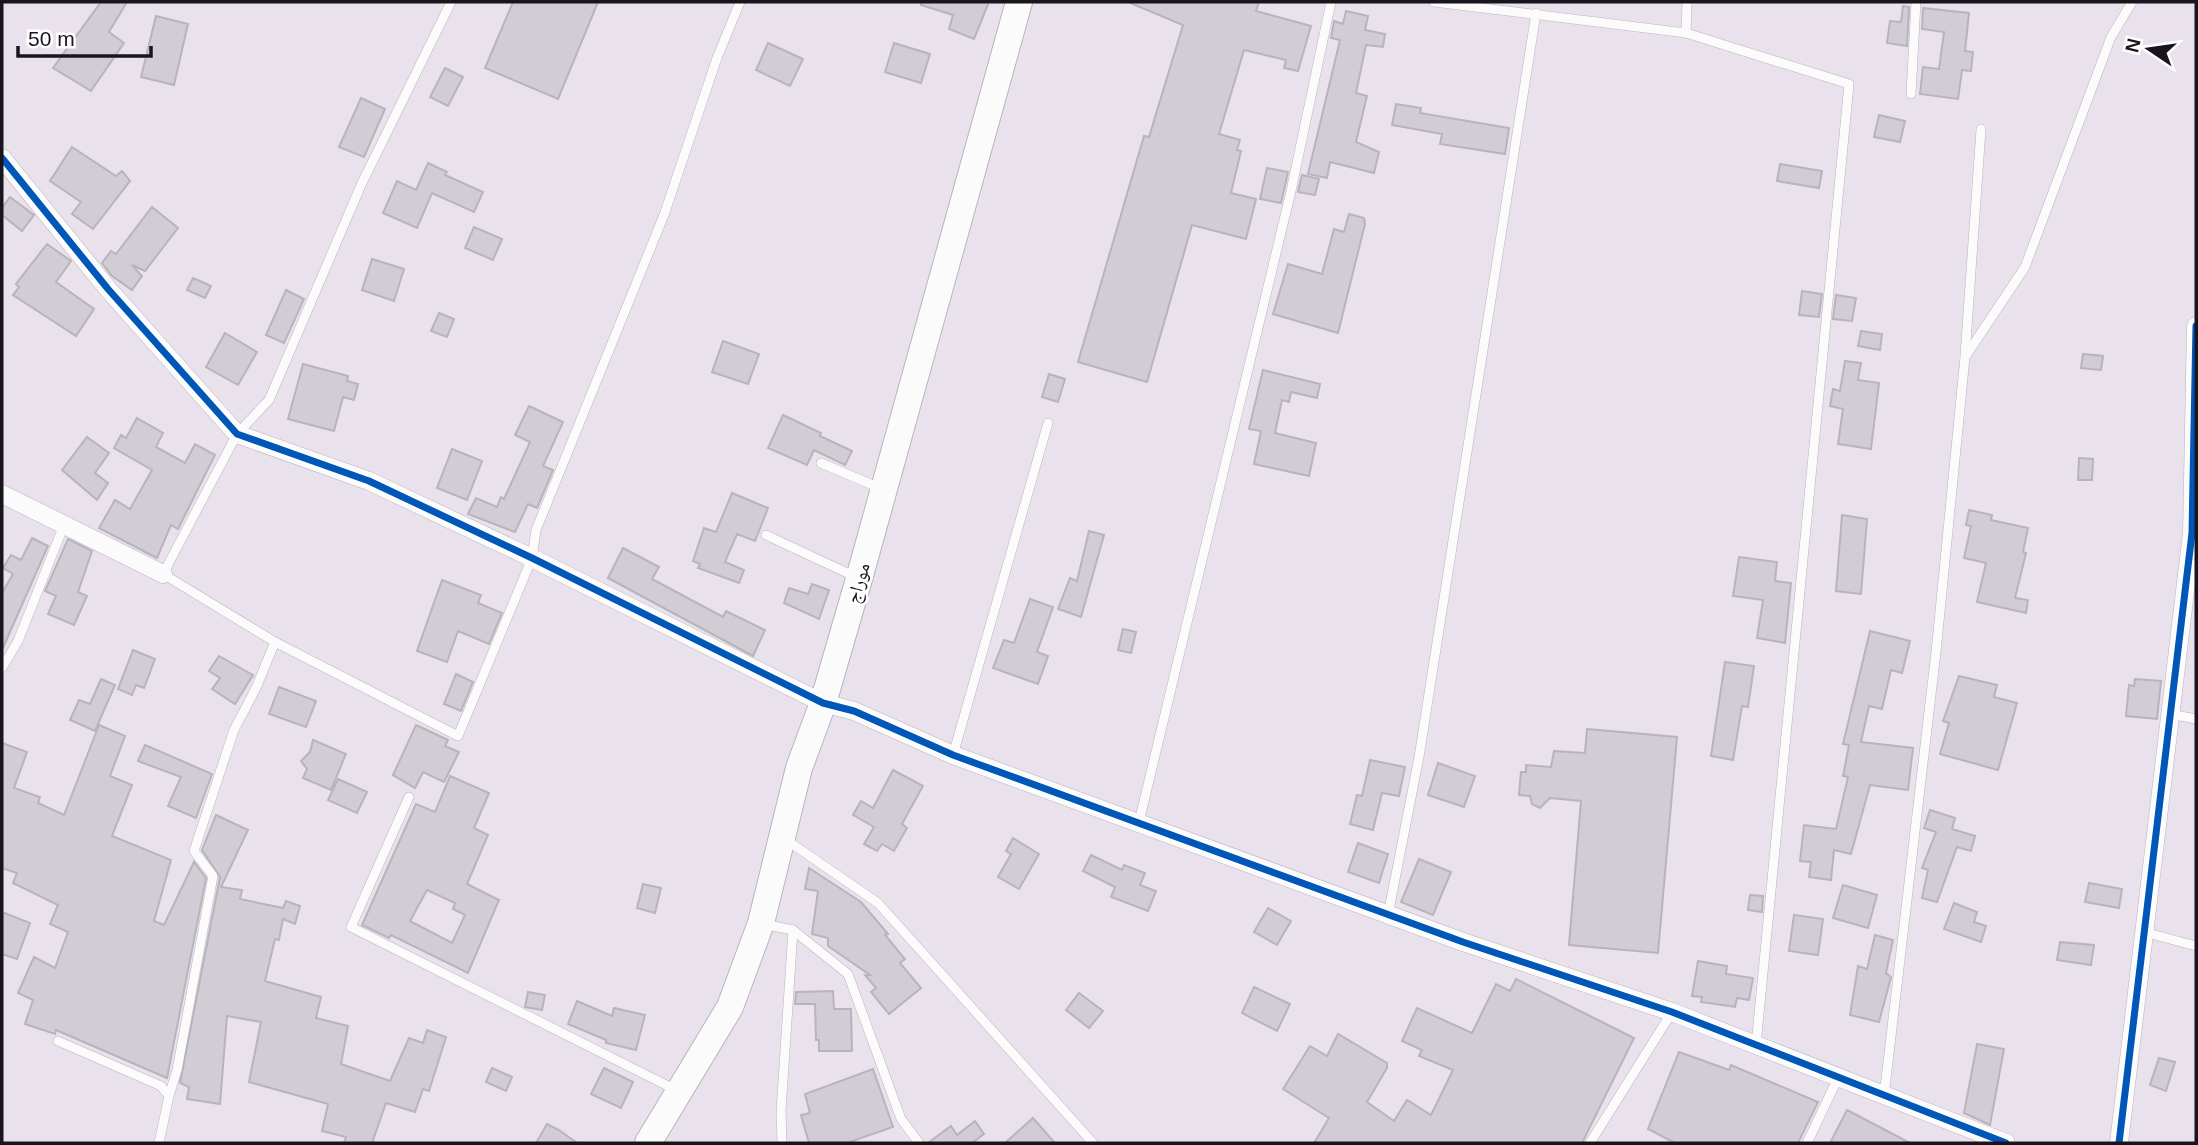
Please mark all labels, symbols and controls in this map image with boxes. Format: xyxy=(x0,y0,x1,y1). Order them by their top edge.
scale bar xyxy=(18,14,150,58)
north arrow xyxy=(2114,14,2184,84)
text: 50 m xyxy=(28,27,75,50)
text: N xyxy=(2121,36,2145,54)
street label: موراج xyxy=(842,560,875,606)

